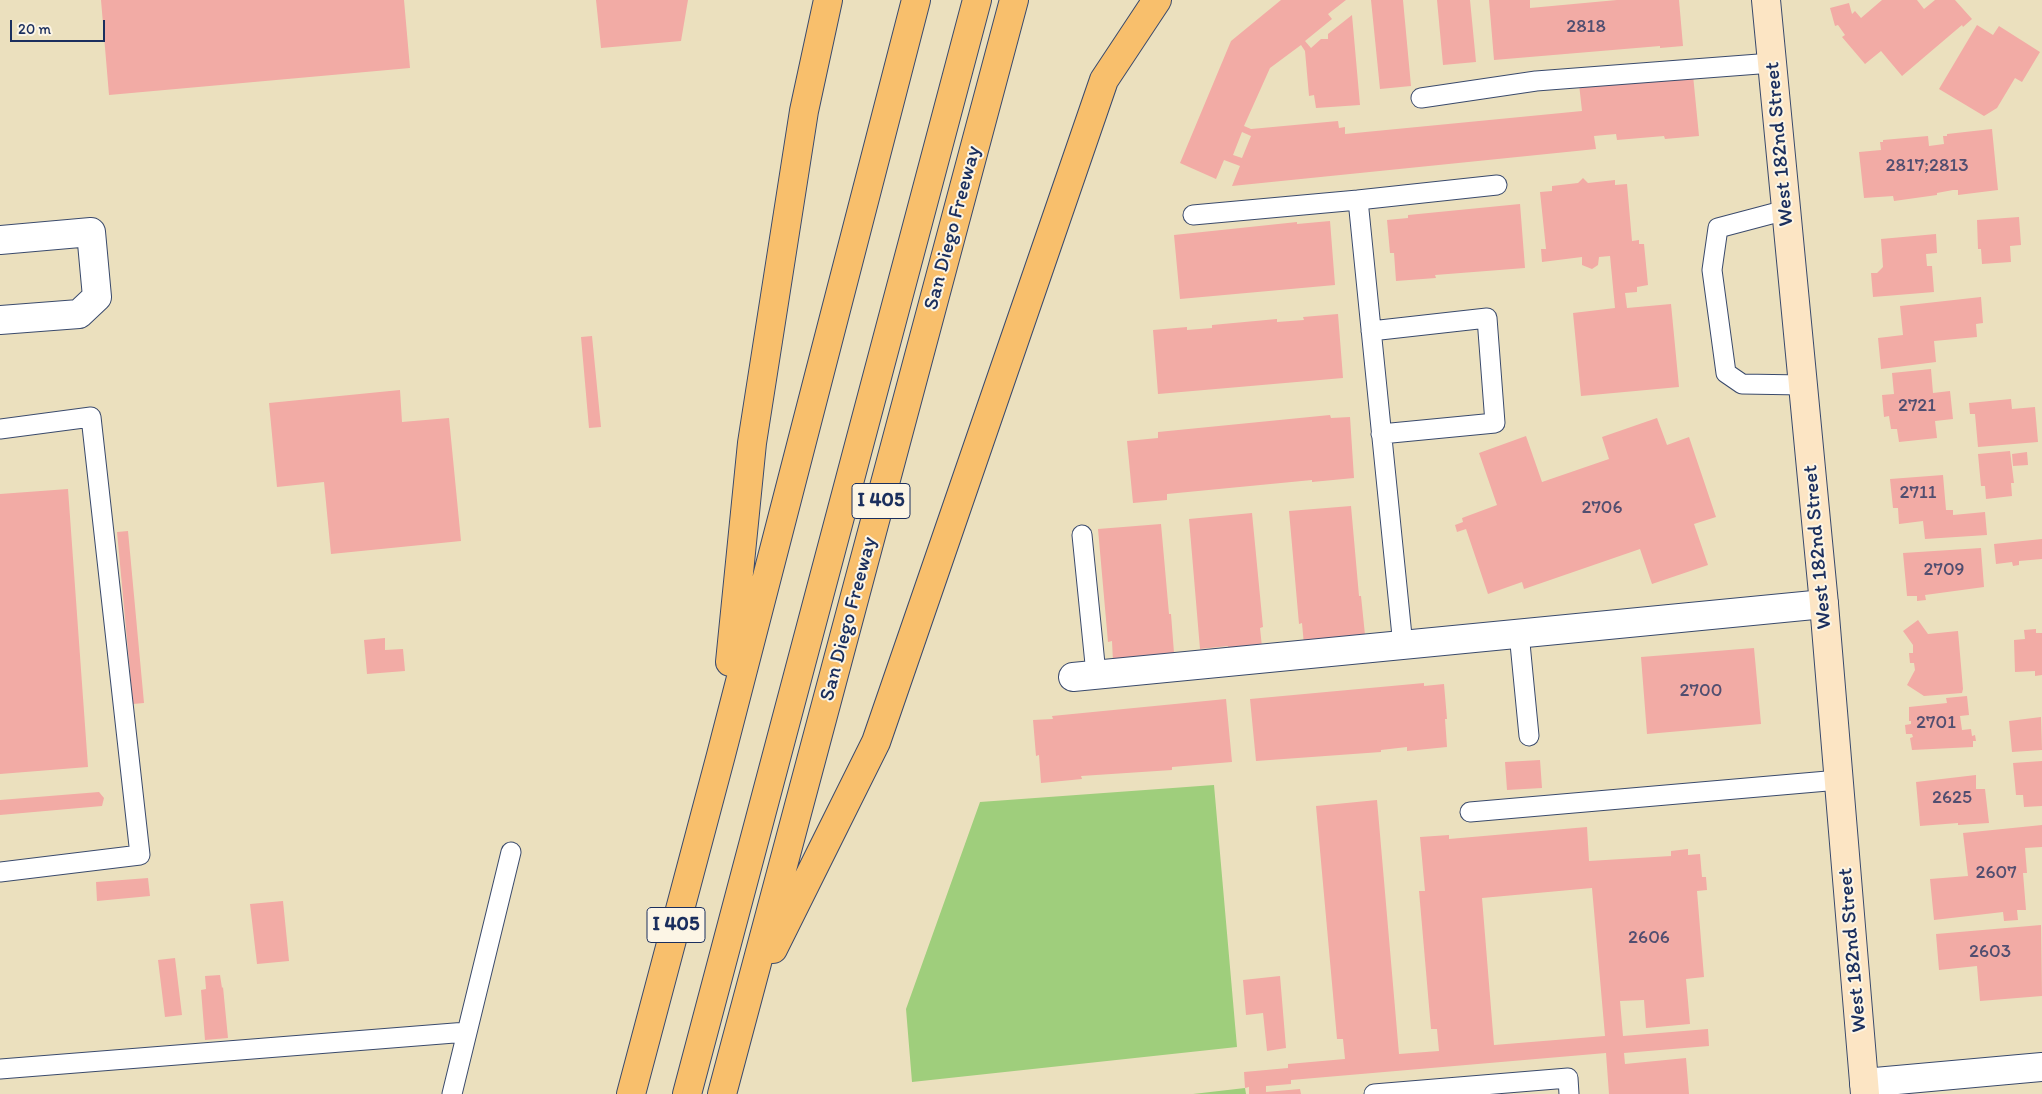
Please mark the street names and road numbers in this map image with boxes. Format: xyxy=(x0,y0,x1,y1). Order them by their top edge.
street label: West 182nd Street xyxy=(1760,61,1800,227)
street label: San Diego Freeway xyxy=(919,143,987,313)
street label: West 182nd Street xyxy=(1798,464,1838,630)
road number: I 405 xyxy=(852,484,910,518)
street label: San Diego Freeway xyxy=(815,534,883,704)
street label: West 182nd Street xyxy=(1833,867,1873,1033)
road number: I 405 xyxy=(647,908,705,942)

